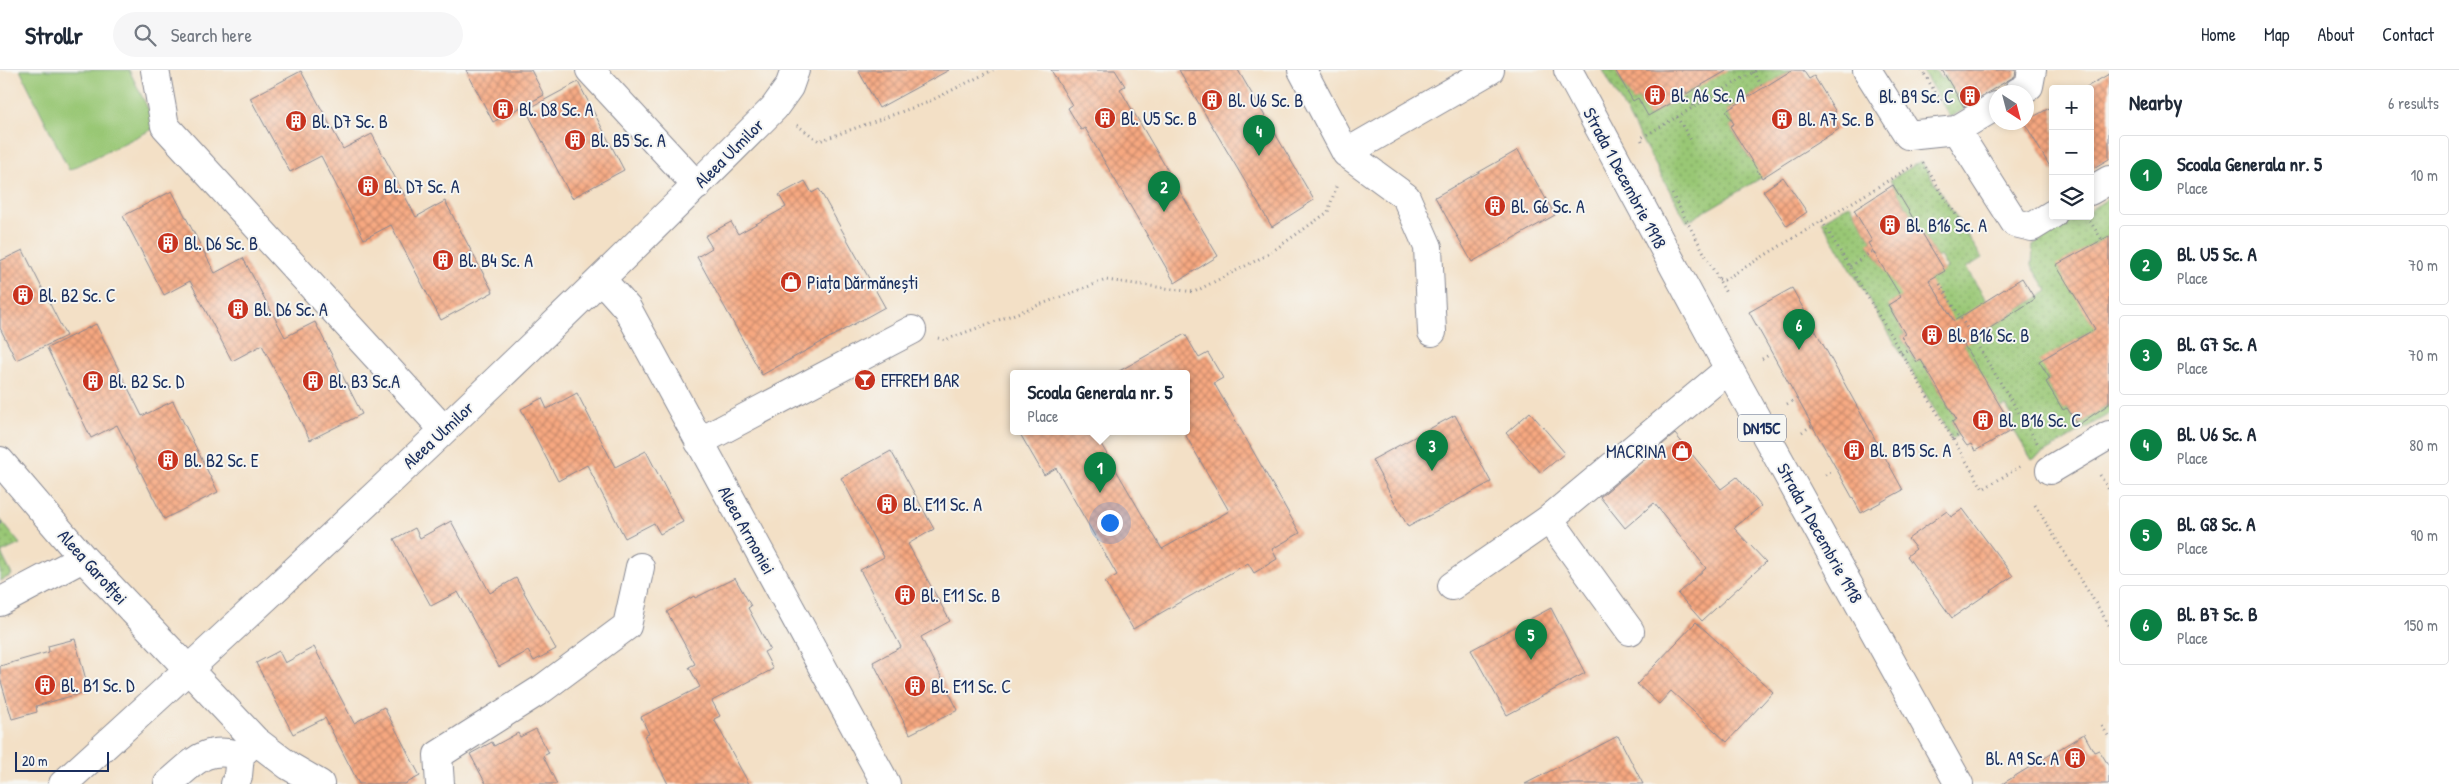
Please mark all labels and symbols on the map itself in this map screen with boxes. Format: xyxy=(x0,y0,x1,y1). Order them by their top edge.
building icon: Bl. A6 Sc. A xyxy=(1643,83,1667,107)
place label: Bl. A6 Sc. A xyxy=(1671,83,1745,108)
place label: Bl. B9 Sc. C xyxy=(1879,84,1954,109)
building icon: Bl. B9 Sc. C xyxy=(1958,84,1982,108)
north arrow xyxy=(1989,85,2034,130)
building icon: Bl. U6 Sc. B xyxy=(1200,88,1224,112)
place label: Bl. U6 Sc. B xyxy=(1228,88,1304,113)
building icon: Bl. D8 Sc. A xyxy=(491,97,515,121)
place label: Bl. D8 Sc. A xyxy=(519,97,594,122)
street label: Strada 1 Decembrie 1918 xyxy=(1577,103,1673,253)
building icon: Bl. U5 Sc. B xyxy=(1093,106,1117,130)
place label: Bl. U5 Sc. B xyxy=(1121,106,1197,131)
building icon: Bl. A7 Sc. B xyxy=(1770,107,1794,131)
place label: Bl. A7 Sc. B xyxy=(1798,107,1874,132)
building icon: Bl. D7 Sc. B xyxy=(284,109,308,133)
place label: Bl. D7 Sc. B xyxy=(312,109,388,134)
street label: Aleea Ulmilor xyxy=(689,113,769,193)
pin: 4 xyxy=(1243,115,1275,156)
building icon: Bl. B5 Sc. A xyxy=(563,128,587,152)
place label: Bl. B5 Sc. A xyxy=(591,128,666,153)
pin: 2 xyxy=(1148,171,1180,212)
building icon: Bl. D7 Sc. A xyxy=(356,174,380,198)
place label: Bl. D7 Sc. A xyxy=(384,174,460,199)
building icon: Bl. G6 Sc. A xyxy=(1483,194,1507,218)
place label: Bl. G6 Sc. A xyxy=(1511,194,1585,219)
building icon: Bl. B16 Sc. A xyxy=(1878,213,1902,237)
place label: Bl. B16 Sc. A xyxy=(1906,213,1987,238)
building icon: Bl. D6 Sc. B xyxy=(156,231,180,255)
place label: Bl. D6 Sc. B xyxy=(184,231,258,256)
building icon: Bl. B4 Sc. A xyxy=(431,248,455,272)
place label: Bl. B4 Sc. A xyxy=(459,248,533,273)
shop icon: Piața Dărmănești xyxy=(779,270,803,294)
place label: Piața Dărmănești xyxy=(807,270,918,295)
building icon: Bl. B2 Sc. C xyxy=(11,283,35,307)
place label: Bl. B2 Sc. C xyxy=(39,283,116,308)
building icon: Bl. D6 Sc. A xyxy=(226,297,250,321)
place label: Bl. D6 Sc. A xyxy=(254,297,328,322)
pin: 6 xyxy=(1783,309,1815,350)
building icon: Bl. B16 Sc. B xyxy=(1920,323,1944,347)
place label: Bl. B16 Sc. B xyxy=(1948,323,2029,348)
bar icon: EFFREM BAR xyxy=(853,368,877,392)
place label: EFFREM BAR xyxy=(881,368,960,393)
building icon: Bl. B2 Sc. D xyxy=(81,369,105,393)
place label: Bl. B2 Sc. D xyxy=(109,369,185,394)
building icon: Bl. B3 Sc.A xyxy=(301,369,325,393)
place label: Bl. B3 Sc.A xyxy=(329,369,400,394)
street label: Aleea Ulmilor xyxy=(397,395,479,475)
building icon: Bl. B16 Sc. C xyxy=(1971,408,1995,432)
place label: Bl. B16 Sc. C xyxy=(1999,408,2081,433)
road number: DN15C xyxy=(1738,414,1786,442)
pin: 3 xyxy=(1416,430,1448,471)
building icon: Bl. B15 Sc. A xyxy=(1842,438,1866,462)
place label: Bl. B15 Sc. A xyxy=(1870,438,1952,463)
place label: MACRINA xyxy=(1606,439,1666,464)
shop icon: MACRINA xyxy=(1670,439,1694,463)
building icon: Bl. B2 Sc. E xyxy=(156,448,180,472)
place label: Bl. B2 Sc. E xyxy=(184,448,259,473)
pin: 1 xyxy=(1084,452,1116,493)
street label: Strada 1 Decembrie 1918 xyxy=(1771,458,1869,608)
street label: Aleea Armoniei xyxy=(712,481,782,579)
building icon: Bl. E11 Sc. A xyxy=(875,492,899,516)
place label: Bl. E11 Sc. A xyxy=(903,492,982,517)
your location xyxy=(1097,510,1123,536)
street label: Aleea Garofiței xyxy=(52,524,134,610)
building icon: Bl. E11 Sc. B xyxy=(893,583,917,607)
place label: Bl. E11 Sc. B xyxy=(921,583,1000,608)
pin: 5 xyxy=(1515,619,1547,660)
building icon: Bl. B1 Sc. D xyxy=(33,673,57,697)
place label: Bl. B1 Sc. D xyxy=(61,673,135,698)
building icon: Bl. E11 Sc. C xyxy=(903,674,927,698)
place label: Bl. E11 Sc. C xyxy=(931,674,1011,699)
place label: Bl. A9 Sc. A xyxy=(1986,746,2059,771)
building icon: Bl. A9 Sc. A xyxy=(2063,746,2087,770)
scale bar xyxy=(15,749,109,772)

